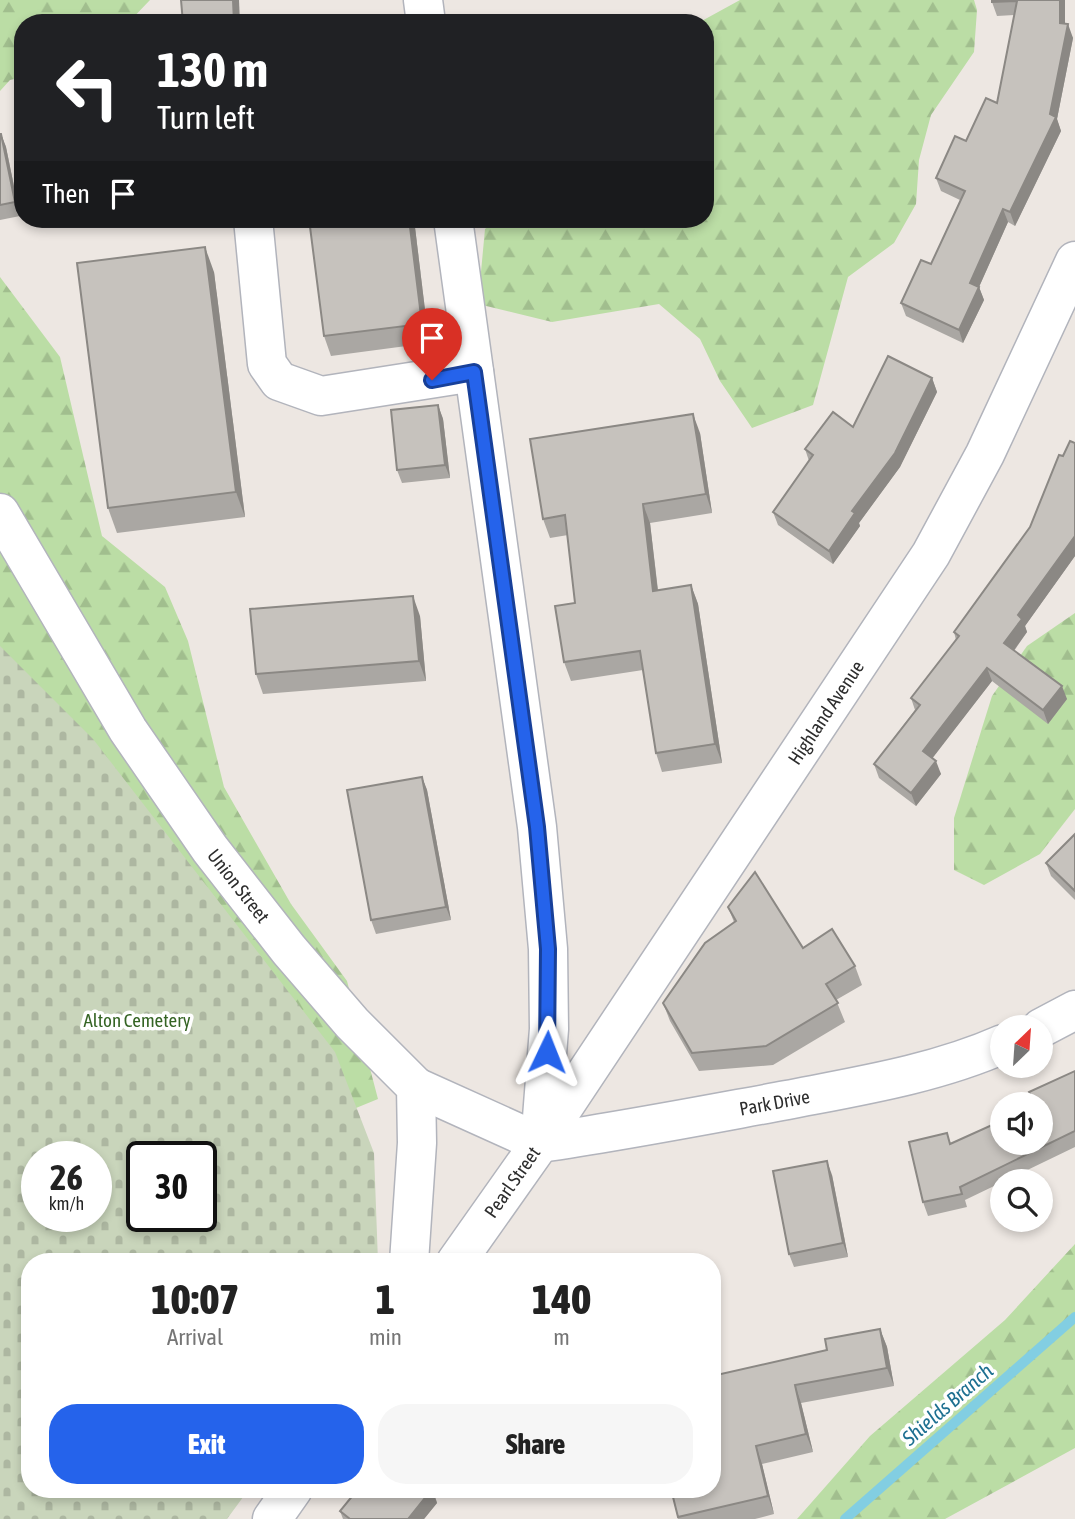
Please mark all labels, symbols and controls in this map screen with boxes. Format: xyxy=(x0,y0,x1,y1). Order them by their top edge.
text: 130 m xyxy=(157,41,268,97)
icon: left xyxy=(42,42,133,133)
text: Turn left xyxy=(157,99,255,136)
icon: arrive xyxy=(104,175,142,213)
text: Then xyxy=(42,179,90,209)
pin xyxy=(402,308,462,380)
icon: arrive xyxy=(413,319,451,357)
street label: Highland Avenue xyxy=(783,656,868,769)
street label: Union Street xyxy=(203,844,274,927)
park label: Alton Cemetery xyxy=(83,1009,191,1031)
position arrow xyxy=(510,1015,584,1089)
north arrow xyxy=(990,1015,1054,1078)
map controls xyxy=(990,1015,1053,1232)
street label: Park Drive xyxy=(737,1085,811,1120)
button: sound xyxy=(990,1092,1053,1155)
speed limit sign: 30 xyxy=(126,1141,217,1232)
street label: Pearl Street xyxy=(480,1142,544,1222)
text: 26 xyxy=(50,1157,83,1197)
button: search xyxy=(990,1169,1053,1232)
text: km/h xyxy=(49,1193,84,1214)
text: 10:07 xyxy=(151,1275,239,1323)
text: 1 xyxy=(376,1275,395,1323)
text: 140 xyxy=(532,1275,591,1323)
text: Arrival xyxy=(167,1324,223,1350)
text: min xyxy=(369,1324,402,1350)
text: m xyxy=(553,1324,570,1350)
water label: Shields Branch xyxy=(896,1358,997,1451)
button: Exit xyxy=(49,1404,364,1484)
button: Share xyxy=(378,1404,693,1484)

